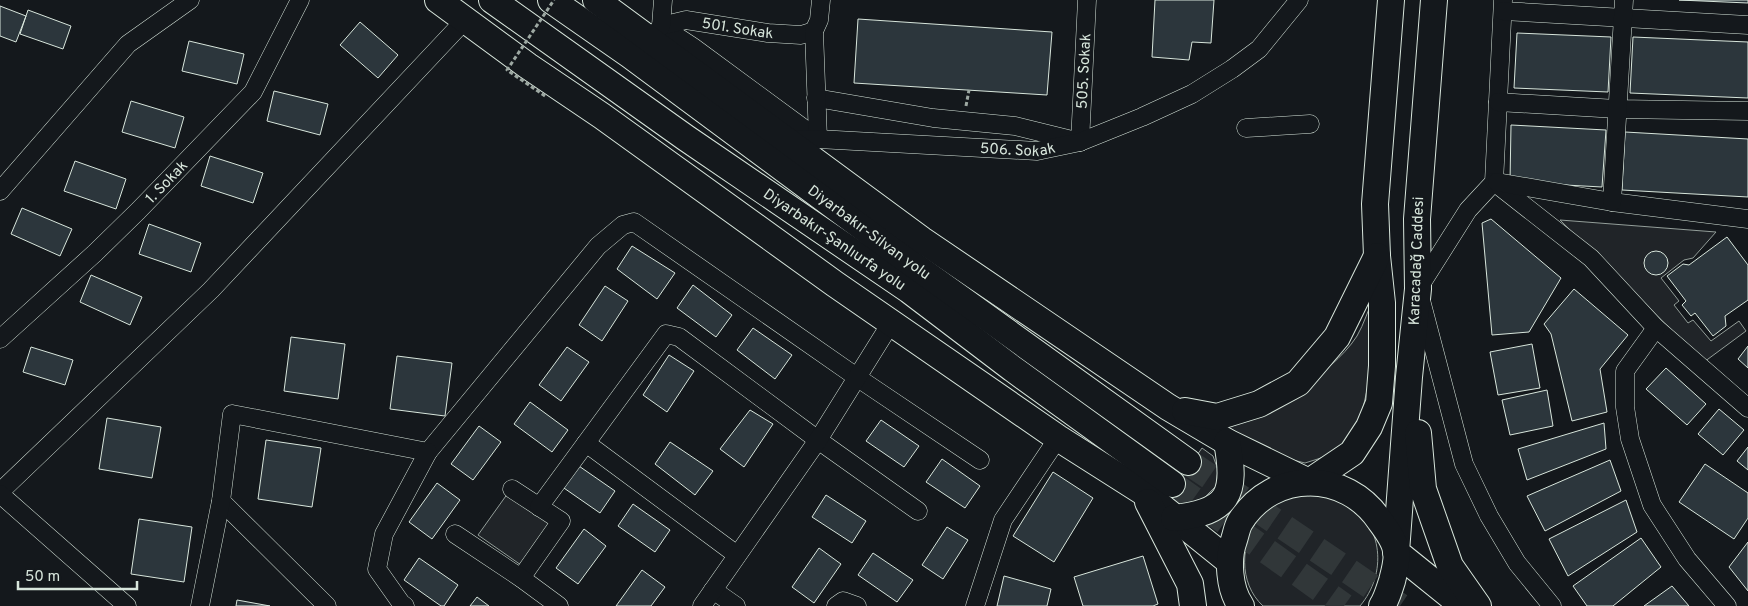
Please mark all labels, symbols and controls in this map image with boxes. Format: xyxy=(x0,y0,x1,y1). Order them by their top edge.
street label: 501. Sokak xyxy=(700,15,774,44)
street label: 505. Sokak xyxy=(1074,33,1096,109)
street label: 506. Sokak xyxy=(979,139,1057,162)
street label: 1. Sokak xyxy=(142,157,193,208)
street label: Diyarbakır-Silvan yolu xyxy=(803,182,934,285)
street label: Diyarbakır-Şanlıurfa yolu xyxy=(759,185,909,296)
street label: Karacadağ Caddesi xyxy=(1406,196,1429,326)
scale bar xyxy=(18,558,136,590)
text: 50 m xyxy=(25,568,60,587)

